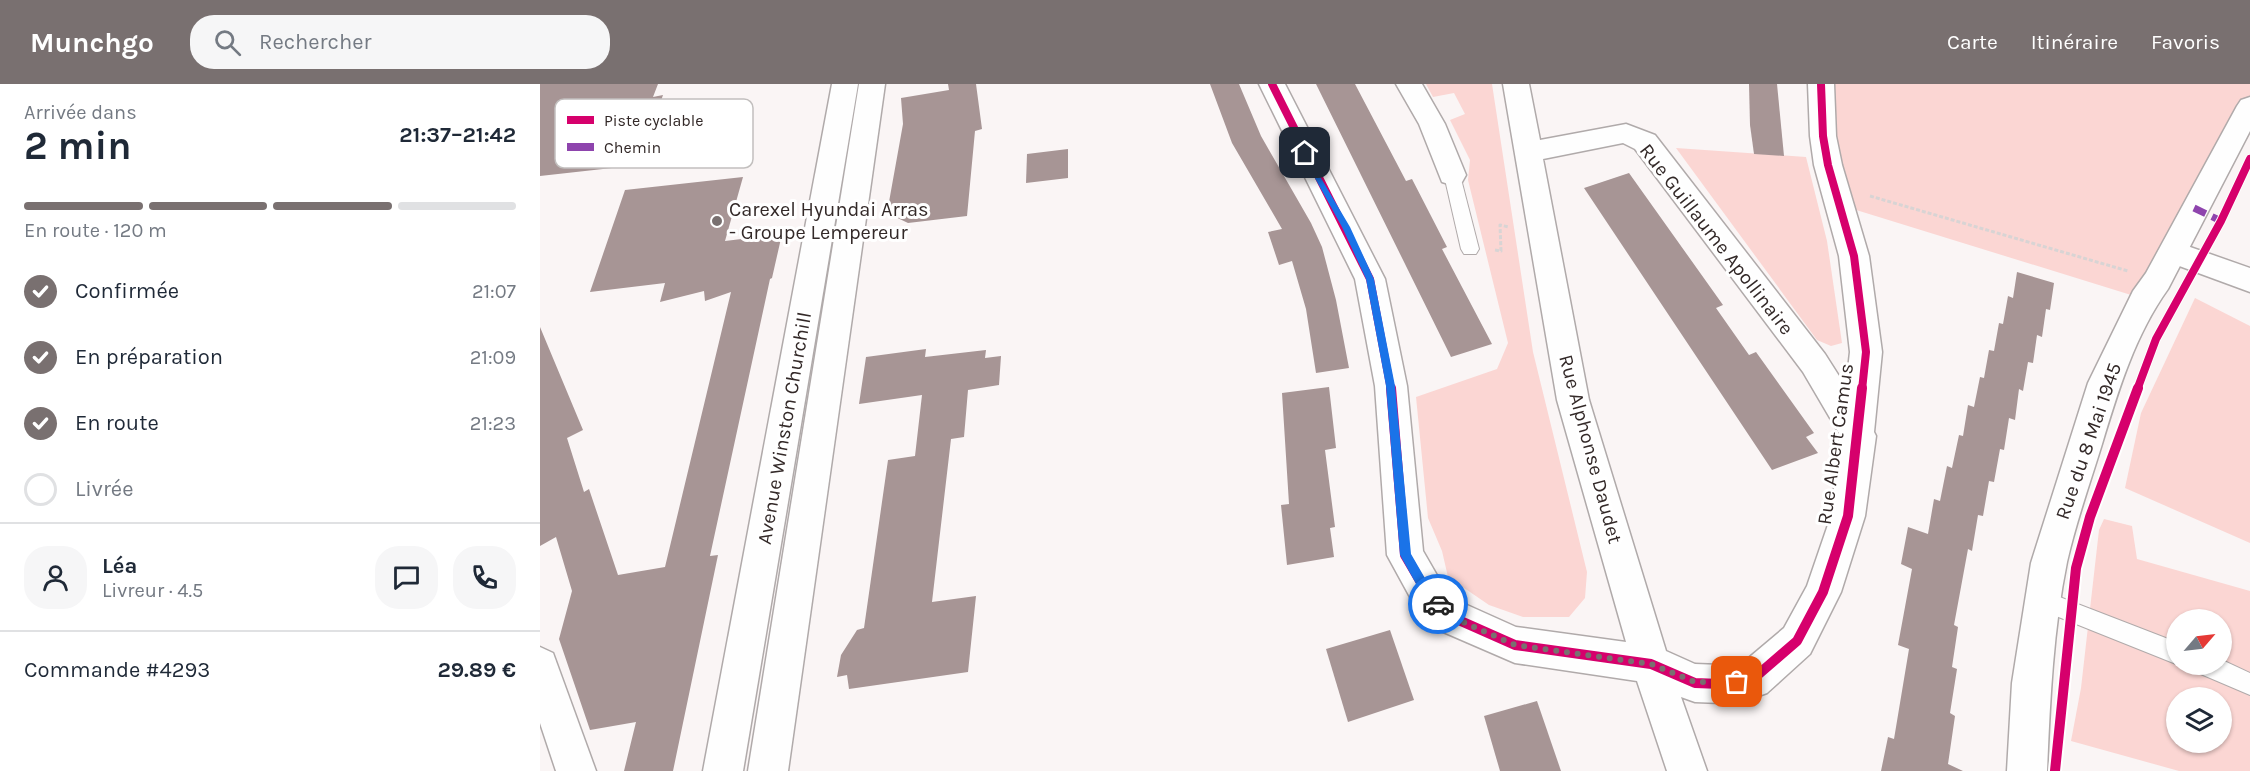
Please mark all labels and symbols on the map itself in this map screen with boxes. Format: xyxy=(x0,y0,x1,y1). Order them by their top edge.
legend xyxy=(555,99,753,168)
text: Piste cyclable xyxy=(604,111,704,130)
pin xyxy=(1279,127,1330,178)
text: Chemin xyxy=(604,138,661,157)
street label: Rue Guillaume Apollinaire xyxy=(1635,139,1798,339)
place label: Carexel Hyundai Arras - Groupe Lempereur xyxy=(729,198,929,244)
marker: Carexel Hyundai Arras - Groupe Lempereur xyxy=(710,214,724,228)
street label: Avenue Winston Churchill xyxy=(753,310,816,546)
street label: Rue Alphonse Daudet xyxy=(1554,352,1627,547)
street label: Rue du 8 Mai 1945 xyxy=(2051,360,2126,523)
street label: Rue Albert Camus xyxy=(1813,362,1858,526)
courier xyxy=(1408,574,1468,634)
north arrow xyxy=(2166,609,2232,675)
pin xyxy=(1711,656,1762,707)

